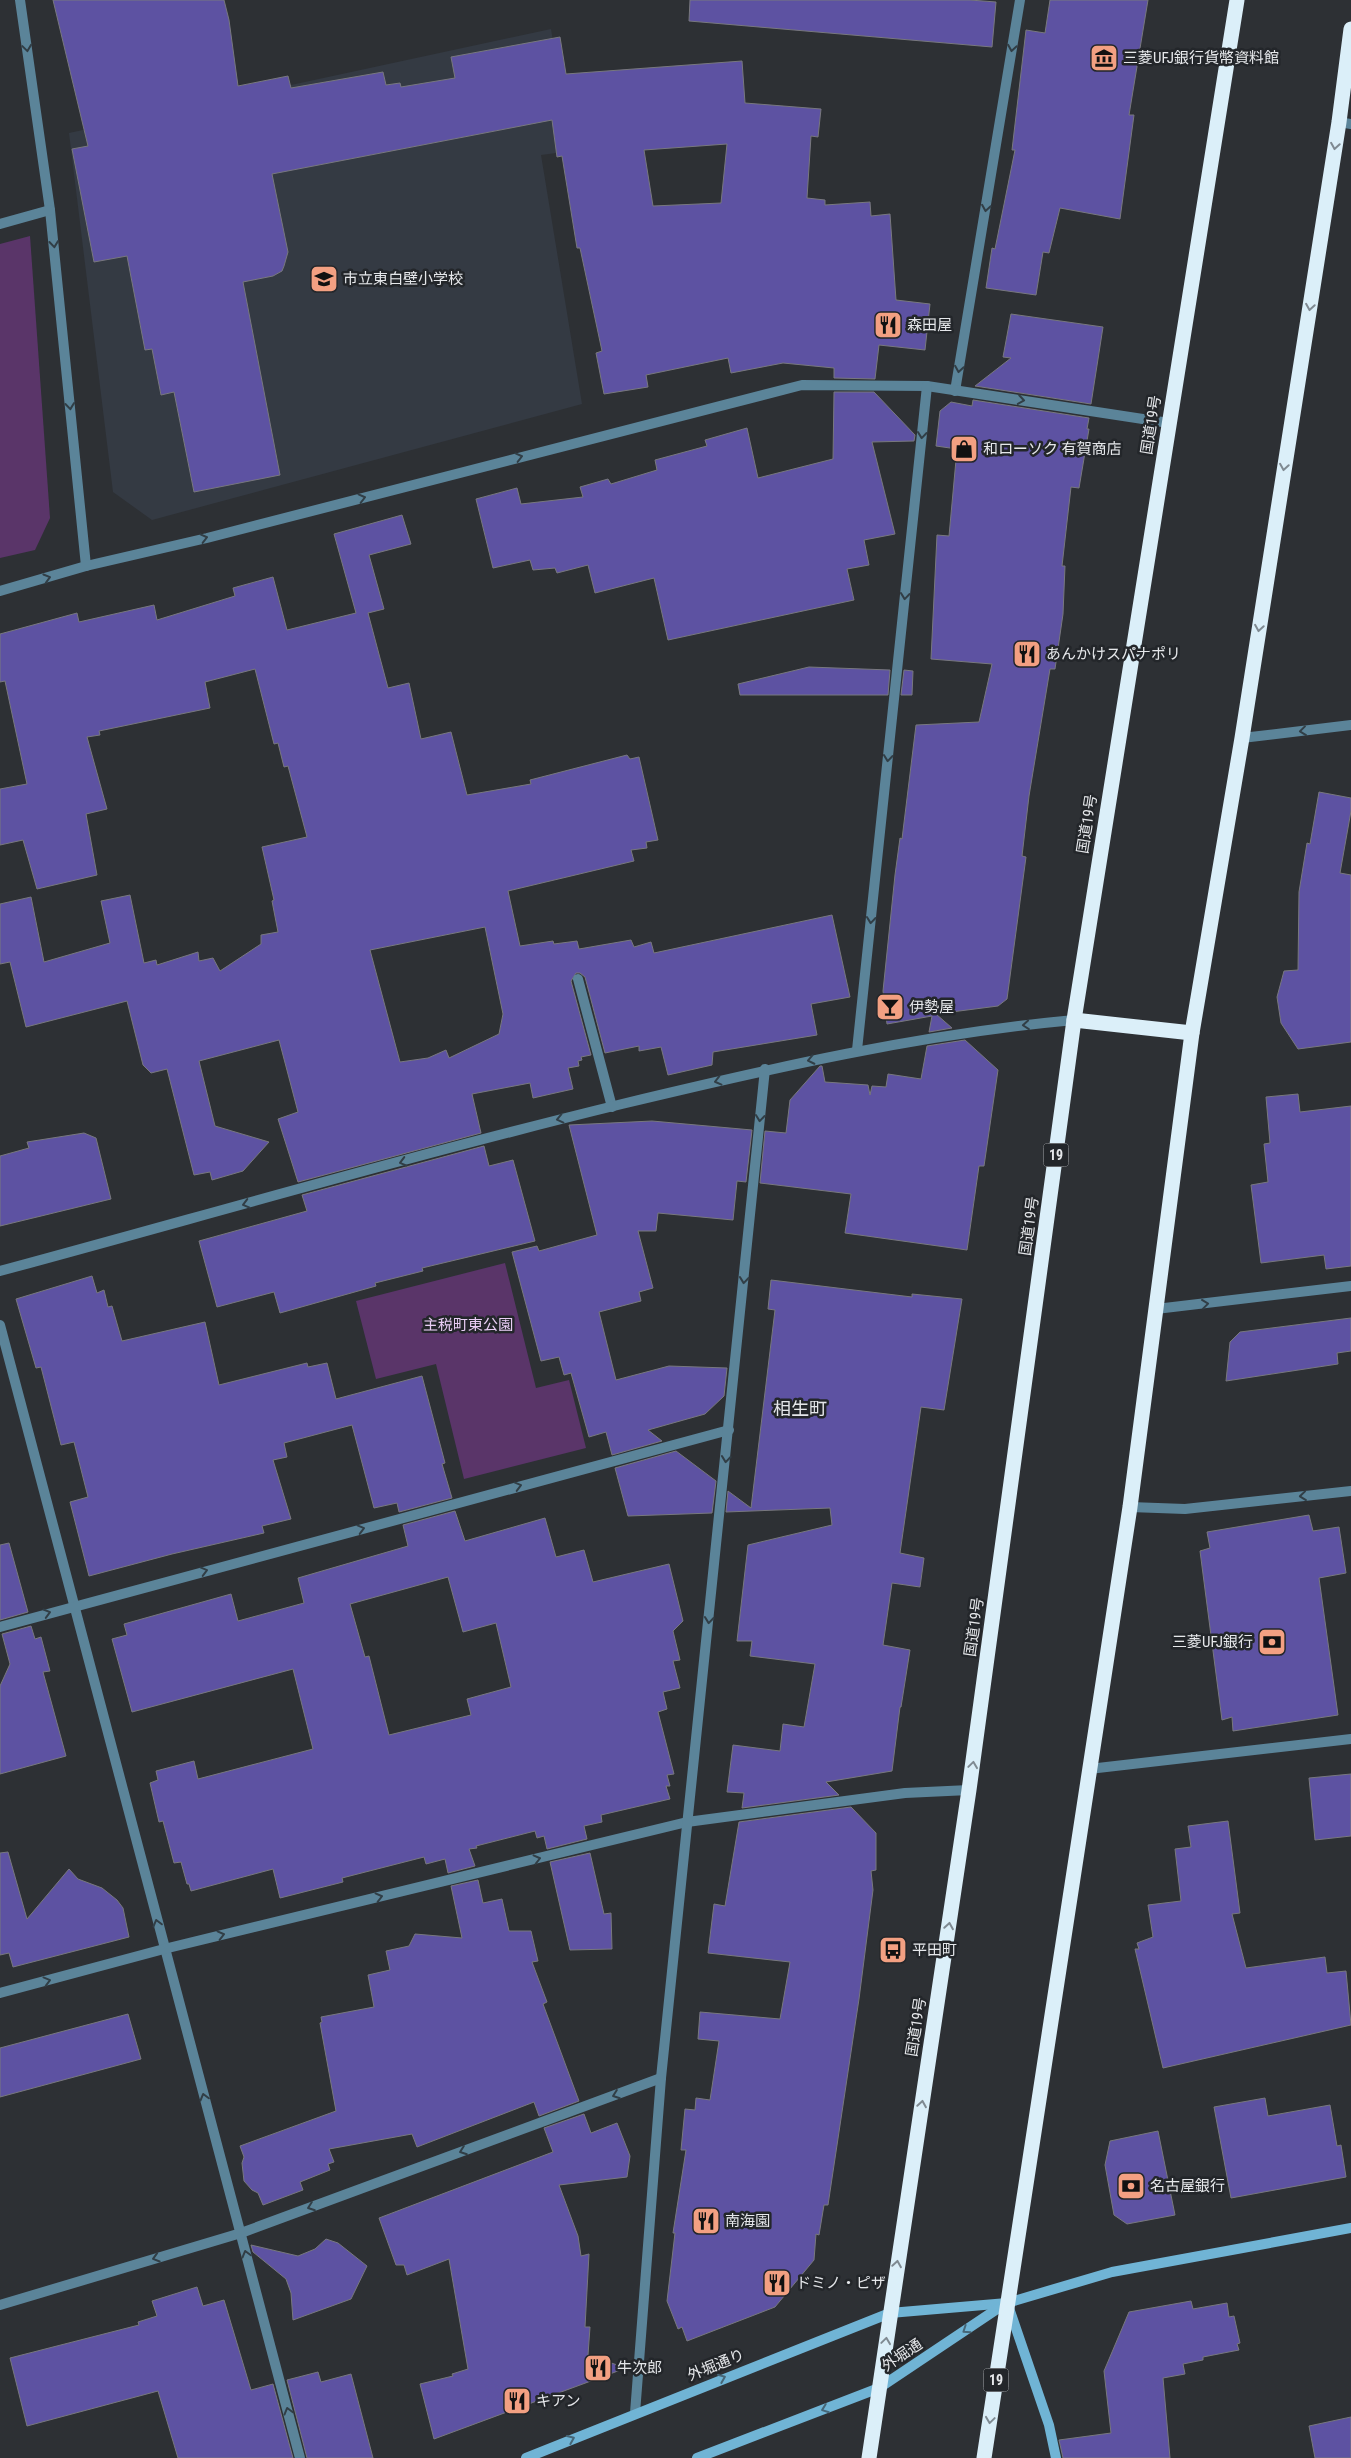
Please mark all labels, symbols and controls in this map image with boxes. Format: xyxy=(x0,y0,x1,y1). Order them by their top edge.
museum icon: 三菱UFJ銀行貨幣資料館 xyxy=(1089,43,1119,73)
one-way arrow xyxy=(1007,44,1018,52)
one-way arrow xyxy=(21,45,32,53)
place label: 三菱UFJ銀行貨幣資料館 xyxy=(1123,49,1279,67)
one-way arrow xyxy=(1330,142,1340,151)
one-way arrow xyxy=(981,204,991,213)
one-way arrow xyxy=(48,240,59,248)
school or university icon: 市立東白壁小学校 xyxy=(309,264,339,294)
place label: 市立東白壁小学校 xyxy=(343,270,463,288)
one-way arrow xyxy=(1305,303,1315,311)
restaurant icon: 森田屋 xyxy=(873,310,903,340)
place label: 森田屋 xyxy=(907,316,952,334)
one-way arrow xyxy=(954,365,965,373)
street label: 国道19号 xyxy=(1137,394,1165,456)
one-way arrow xyxy=(1017,395,1025,405)
one-way arrow xyxy=(64,402,75,410)
one-way arrow xyxy=(917,431,928,439)
shop icon: 和ローソク 有賀商店 xyxy=(949,434,979,464)
place label: 和ローソク 有賀商店 xyxy=(983,440,1121,458)
one-way arrow xyxy=(515,453,523,463)
one-way arrow xyxy=(1280,463,1290,472)
one-way arrow xyxy=(357,493,366,504)
one-way arrow xyxy=(200,533,209,544)
one-way arrow xyxy=(42,573,50,583)
one-way arrow xyxy=(900,593,911,601)
one-way arrow xyxy=(1254,624,1265,632)
restaurant icon: あんかけスパナポリ xyxy=(1012,639,1042,669)
place label: あんかけスパナポリ xyxy=(1046,645,1181,663)
one-way arrow xyxy=(1298,725,1306,736)
one-way arrow xyxy=(883,754,894,762)
street label: 国道19号 xyxy=(1073,793,1101,855)
one-way arrow xyxy=(866,916,877,924)
bar icon: 伊勢屋 xyxy=(875,992,905,1022)
place label: 伊勢屋 xyxy=(909,998,954,1016)
one-way arrow xyxy=(1022,1019,1030,1030)
one-way arrow xyxy=(807,1054,815,1065)
one-way arrow xyxy=(713,1075,722,1086)
one-way arrow xyxy=(555,1113,564,1124)
one-way arrow xyxy=(755,1114,766,1122)
road number: 19 xyxy=(1044,1144,1068,1166)
one-way arrow xyxy=(399,1156,407,1166)
street label: 国道19号 xyxy=(1016,1195,1042,1257)
one-way arrow xyxy=(242,1199,251,1209)
one-way arrow xyxy=(739,1276,750,1284)
one-way arrow xyxy=(1201,1299,1209,1310)
park label: 主税町東公園 xyxy=(423,1316,513,1334)
district label: 相生町 xyxy=(773,1398,827,1419)
one-way arrow xyxy=(721,1455,732,1463)
one-way arrow xyxy=(513,1482,521,1492)
one-way arrow xyxy=(1298,1490,1306,1501)
one-way arrow xyxy=(356,1524,364,1534)
one-way arrow xyxy=(199,1566,207,1576)
street label: 国道19号 xyxy=(961,1596,987,1658)
one-way arrow xyxy=(42,1609,50,1619)
one-way arrow xyxy=(703,1617,714,1625)
bank icon: 三菱UFJ銀行 xyxy=(1257,1627,1287,1657)
place label: 三菱UFJ銀行 xyxy=(1172,1633,1253,1651)
one-way arrow xyxy=(967,1761,978,1769)
one-way arrow xyxy=(533,1854,541,1864)
one-way arrow xyxy=(375,1892,384,1903)
one-way arrow xyxy=(152,1919,163,1928)
one-way arrow xyxy=(943,1921,953,1930)
one-way arrow xyxy=(217,1930,226,1941)
bus stop icon: 平田町 xyxy=(878,1935,908,1965)
place label: 平田町 xyxy=(912,1941,957,1959)
one-way arrow xyxy=(42,1976,51,1986)
street label: 国道19号 xyxy=(902,1996,930,2058)
one-way arrow xyxy=(612,2089,620,2099)
one-way arrow xyxy=(199,2092,210,2101)
one-way arrow xyxy=(916,2099,927,2107)
one-way arrow xyxy=(459,2145,468,2155)
bank icon: 名古屋銀行 xyxy=(1116,2171,1146,2201)
place label: 名古屋銀行 xyxy=(1150,2177,1225,2195)
one-way arrow xyxy=(307,2201,315,2211)
restaurant icon: 南海園 xyxy=(691,2206,721,2236)
place label: 南海園 xyxy=(725,2212,770,2230)
one-way arrow xyxy=(242,2250,252,2258)
one-way arrow xyxy=(153,2253,161,2263)
one-way arrow xyxy=(892,2260,902,2269)
restaurant icon: ドミノ・ピザ xyxy=(762,2268,792,2298)
place label: ドミノ・ピザ xyxy=(796,2274,886,2292)
one-way arrow xyxy=(963,2324,972,2333)
street label: 外堀通 xyxy=(878,2335,926,2375)
one-way arrow xyxy=(880,2336,891,2344)
street label: 外堀通り xyxy=(685,2345,747,2385)
restaurant icon: 牛次郎 xyxy=(583,2353,613,2383)
place label: 牛次郎 xyxy=(617,2359,662,2377)
road number: 19 xyxy=(984,2368,1008,2392)
one-way arrow xyxy=(717,2374,726,2385)
restaurant icon: キアン xyxy=(502,2386,532,2416)
place label: キアン xyxy=(536,2392,580,2410)
one-way arrow xyxy=(822,2403,830,2413)
one-way arrow xyxy=(283,2406,294,2415)
one-way arrow xyxy=(985,2417,996,2425)
one-way arrow xyxy=(567,2435,575,2445)

